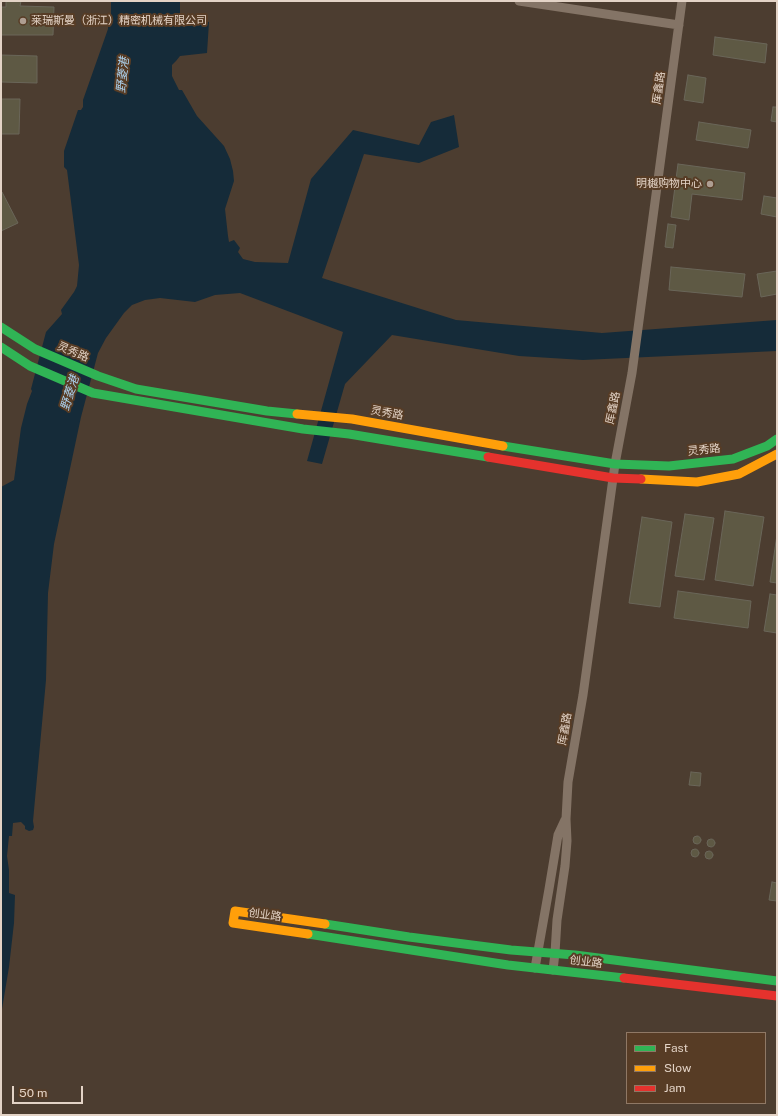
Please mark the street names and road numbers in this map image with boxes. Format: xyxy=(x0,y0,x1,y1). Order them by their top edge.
street label: 厍鑫路 xyxy=(650,71,668,105)
street label: 灵秀路 xyxy=(55,339,91,365)
street label: 厍鑫路 xyxy=(603,391,623,425)
street label: 灵秀路 xyxy=(370,404,404,422)
street label: 灵秀路 xyxy=(687,442,721,458)
street label: 厍鑫路 xyxy=(556,712,574,746)
street label: 创业路 xyxy=(248,906,282,924)
street label: 创业路 xyxy=(569,953,603,971)

